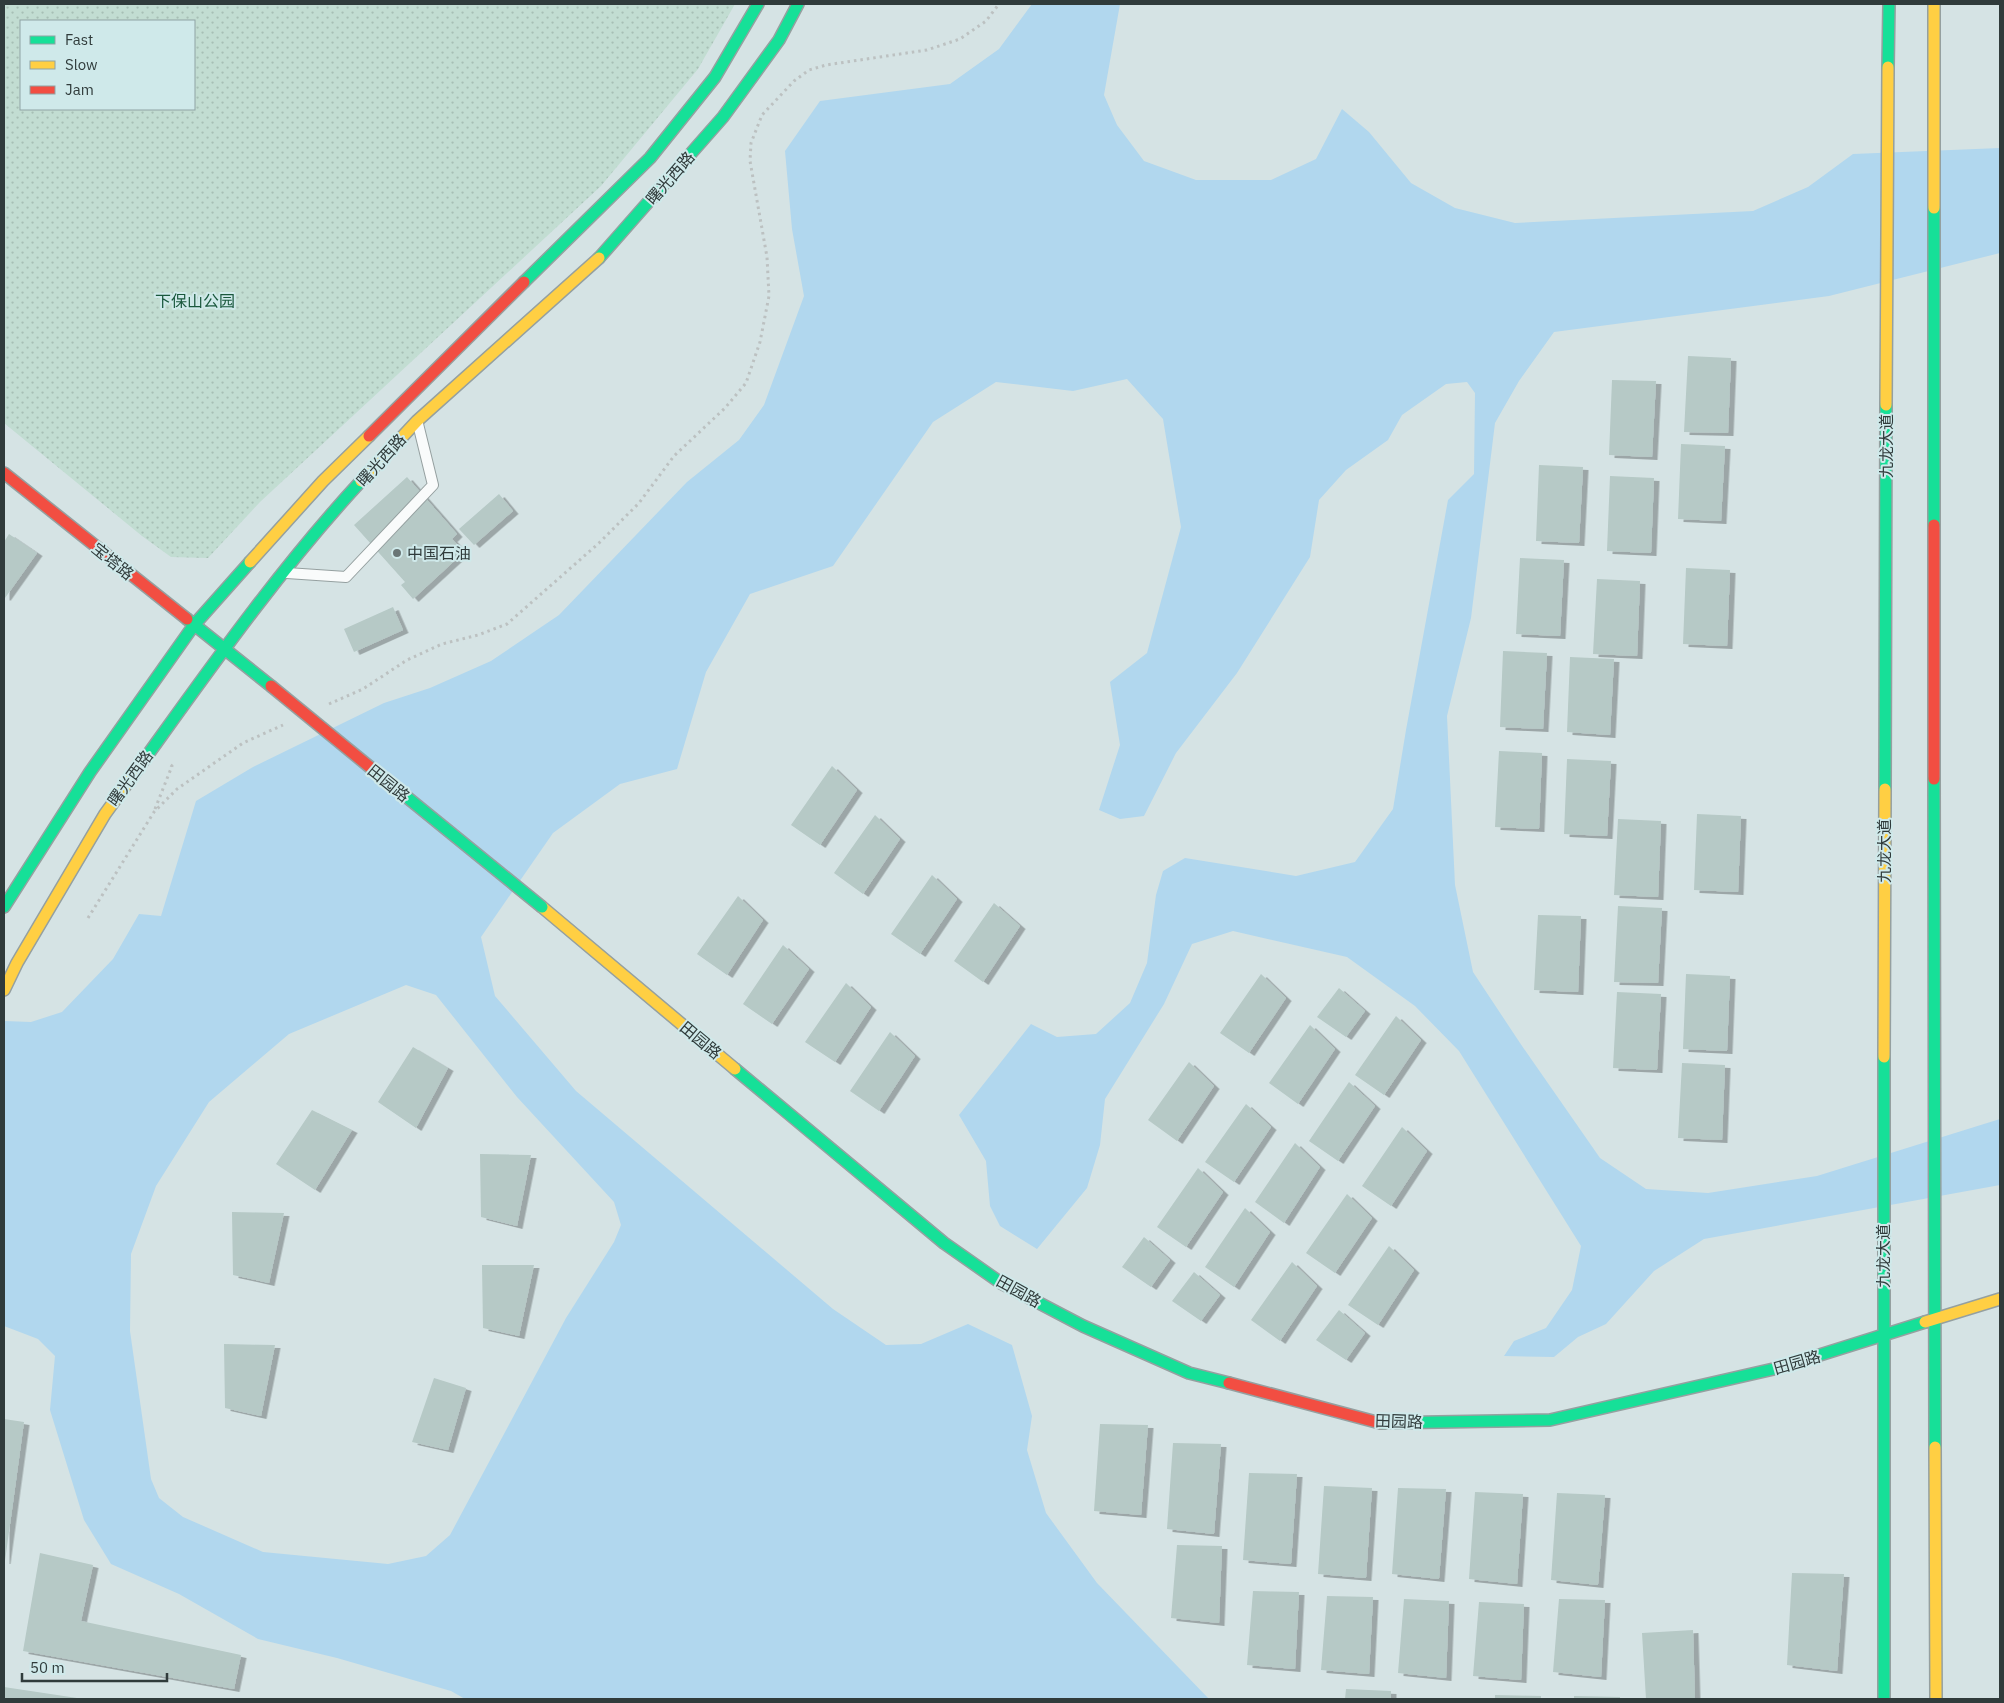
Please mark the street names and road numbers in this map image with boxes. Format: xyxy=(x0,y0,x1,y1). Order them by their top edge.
street label: 曙光西路 xyxy=(641,147,699,209)
street label: 九龙大道 xyxy=(1876,414,1896,478)
street label: 曙光西路 xyxy=(352,430,410,490)
street label: 宝塔路 xyxy=(88,538,138,584)
street label: 曙光西路 xyxy=(103,746,157,810)
street label: 田园路 xyxy=(364,760,414,806)
street label: 九龙大道 xyxy=(1874,819,1894,883)
street label: 田园路 xyxy=(676,1017,726,1063)
street label: 九龙大道 xyxy=(1873,1224,1893,1288)
street label: 田园路 xyxy=(993,1271,1045,1311)
street label: 田园路 xyxy=(1771,1346,1823,1378)
street label: 田园路 xyxy=(1375,1410,1423,1432)

